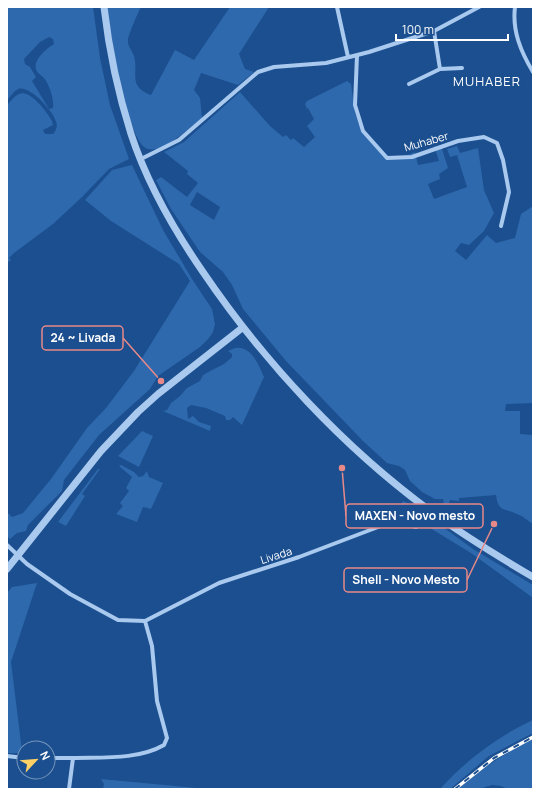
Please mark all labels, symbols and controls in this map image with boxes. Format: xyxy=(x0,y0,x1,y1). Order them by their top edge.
scale bar xyxy=(396,16,508,42)
text: 100 m xyxy=(402,21,434,38)
district label: MUHABER xyxy=(453,72,521,90)
street label: Muhaber xyxy=(402,128,450,154)
callout: 24 ~ Livada xyxy=(42,326,123,350)
text: 24 ~ Livada xyxy=(51,329,116,346)
callout: MAXEN - Novo mesto xyxy=(346,504,483,528)
text: MAXEN - Novo mesto xyxy=(355,507,475,524)
street label: Livada xyxy=(258,543,294,567)
callout: Shell - Novo Mesto xyxy=(344,568,467,592)
text: Shell - Novo Mesto xyxy=(352,571,460,588)
north arrow xyxy=(16,740,56,780)
text: N xyxy=(37,749,54,762)

